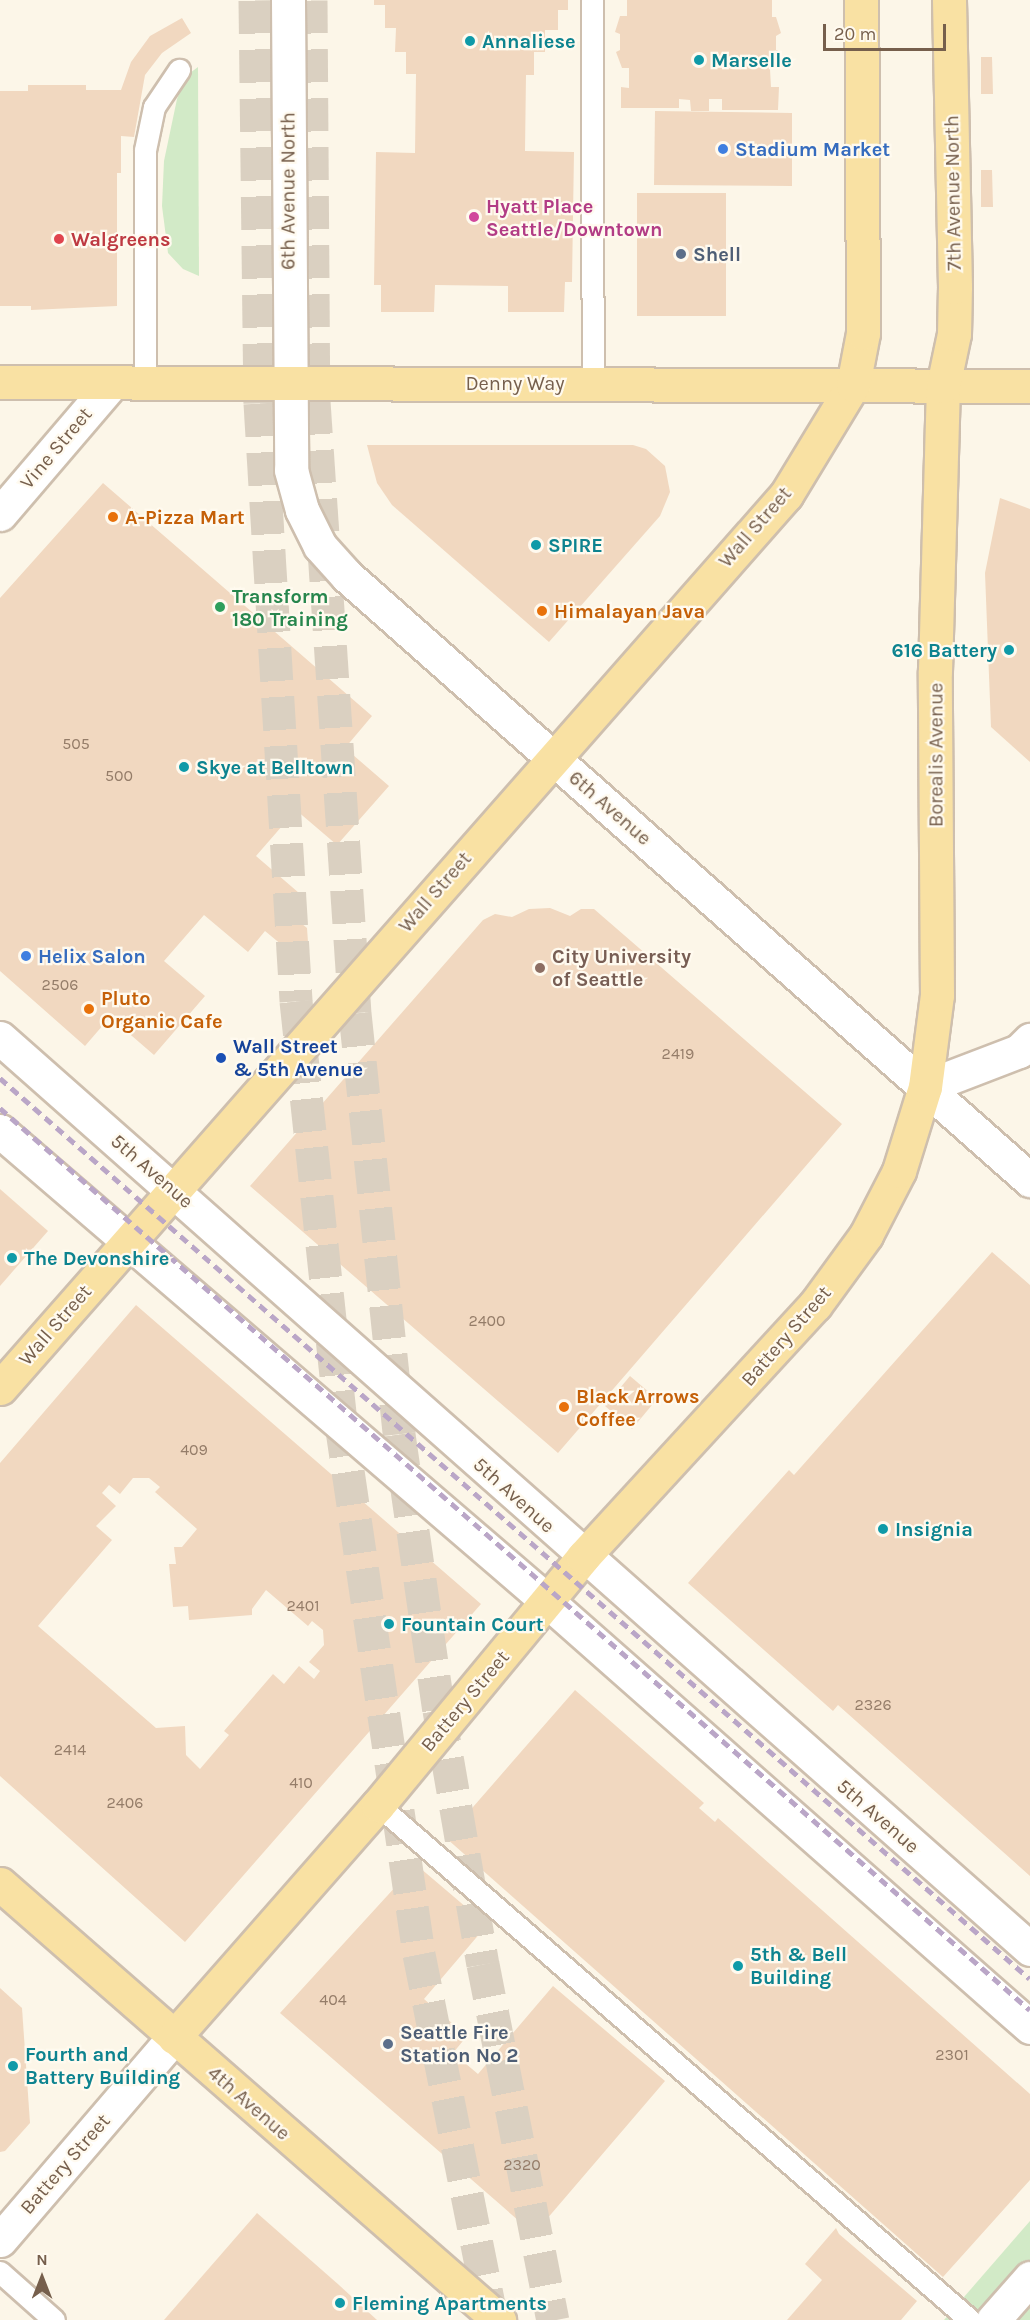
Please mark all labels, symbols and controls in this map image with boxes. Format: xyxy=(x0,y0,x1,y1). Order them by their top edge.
scale bar xyxy=(826,12,949,50)
text: 20 m xyxy=(834,23,876,45)
place label: Annaliese xyxy=(482,29,576,53)
marker: Annaliese xyxy=(463,34,477,48)
place label: Marselle xyxy=(711,48,792,72)
marker: Marselle xyxy=(692,53,706,67)
street label: 6th Avenue North xyxy=(276,112,300,270)
street label: 7th Avenue North xyxy=(940,115,966,271)
place label: Stadium Market xyxy=(735,137,890,161)
marker: Stadium Market xyxy=(716,142,730,156)
place label: Hyatt Place Seattle/Downtown xyxy=(486,194,662,241)
marker: Hyatt Place Seattle/Downtown xyxy=(467,210,481,224)
place label: Walgreens xyxy=(71,227,171,251)
marker: Walgreens xyxy=(52,232,66,246)
place label: Shell xyxy=(693,242,741,266)
marker: Shell xyxy=(674,247,688,261)
street label: Denny Way xyxy=(465,371,565,395)
street label: Vine Street xyxy=(15,402,97,494)
street label: Wall Street xyxy=(713,482,797,572)
place label: A-Pizza Mart xyxy=(125,505,245,529)
marker: A-Pizza Mart xyxy=(106,510,120,524)
place label: SPIRE xyxy=(548,533,603,557)
marker: SPIRE xyxy=(529,538,543,552)
place label: Transform 180 Training xyxy=(232,584,348,631)
place label: Himalayan Java xyxy=(554,599,705,623)
marker: Transform 180 Training xyxy=(213,600,227,614)
marker: Himalayan Java xyxy=(535,604,549,618)
place label: 616 Battery xyxy=(892,638,997,662)
marker: 616 Battery xyxy=(1002,643,1016,657)
street label: Borealis Avenue xyxy=(924,683,948,827)
house number: 505 xyxy=(62,734,90,754)
place label: Skye at Belltown xyxy=(196,755,353,779)
marker: Skye at Belltown xyxy=(177,760,191,774)
house number: 500 xyxy=(105,766,133,786)
street label: 6th Avenue xyxy=(564,766,656,850)
street label: Wall Street xyxy=(393,847,477,937)
place label: Helix Salon xyxy=(38,944,146,968)
place label: City University of Seattle xyxy=(552,945,691,992)
marker: Helix Salon xyxy=(19,949,33,963)
marker: City University of Seattle xyxy=(533,961,547,975)
house number: 2506 xyxy=(42,975,78,995)
place label: Pluto Organic Cafe xyxy=(101,986,223,1033)
marker: Pluto Organic Cafe xyxy=(82,1002,96,1016)
place label: Wall Street & 5th Avenue xyxy=(233,1034,363,1081)
house number: 2419 xyxy=(662,1044,694,1064)
marker: Wall Street & 5th Avenue xyxy=(214,1051,228,1065)
street label: 5th Avenue xyxy=(106,1129,198,1213)
place label: The Devonshire xyxy=(24,1246,169,1270)
marker: The Devonshire xyxy=(5,1251,19,1265)
street label: Wall Street xyxy=(13,1280,97,1370)
street label: Battery Street xyxy=(736,1281,836,1391)
house number: 2400 xyxy=(468,1311,506,1331)
place label: Black Arrows Coffee xyxy=(576,1384,699,1431)
marker: Black Arrows Coffee xyxy=(557,1400,571,1414)
house number: 409 xyxy=(180,1440,208,1460)
street label: 5th Avenue xyxy=(468,1452,560,1538)
place label: Insignia xyxy=(895,1517,973,1541)
marker: Insignia xyxy=(876,1522,890,1536)
house number: 2401 xyxy=(287,1596,319,1616)
place label: Fountain Court xyxy=(401,1612,544,1636)
marker: Fountain Court xyxy=(382,1617,396,1631)
street label: Battery Street xyxy=(416,1645,514,1757)
house number: 2326 xyxy=(854,1695,892,1715)
house number: 2414 xyxy=(54,1740,86,1760)
house number: 410 xyxy=(289,1773,313,1793)
street label: 5th Avenue xyxy=(832,1774,924,1858)
house number: 2406 xyxy=(107,1793,143,1813)
place label: 5th & Bell Building xyxy=(750,1942,847,1989)
marker: 5th & Bell Building xyxy=(731,1959,745,1973)
house number: 404 xyxy=(319,1990,347,2010)
place label: Seattle Fire Station No 2 xyxy=(400,2020,518,2067)
marker: Seattle Fire Station No 2 xyxy=(381,2037,395,2051)
place label: Fourth and Battery Building xyxy=(25,2042,180,2089)
house number: 2301 xyxy=(935,2045,969,2065)
marker: Fourth and Battery Building xyxy=(6,2059,20,2073)
street label: 4th Avenue xyxy=(203,2061,295,2145)
street label: Battery Street xyxy=(15,2109,115,2219)
house number: 2320 xyxy=(503,2155,541,2175)
north arrow xyxy=(12,2248,72,2308)
text: N xyxy=(36,2250,48,2269)
place label: Fleming Apartments xyxy=(352,2291,547,2315)
marker: Fleming Apartments xyxy=(333,2296,347,2310)

